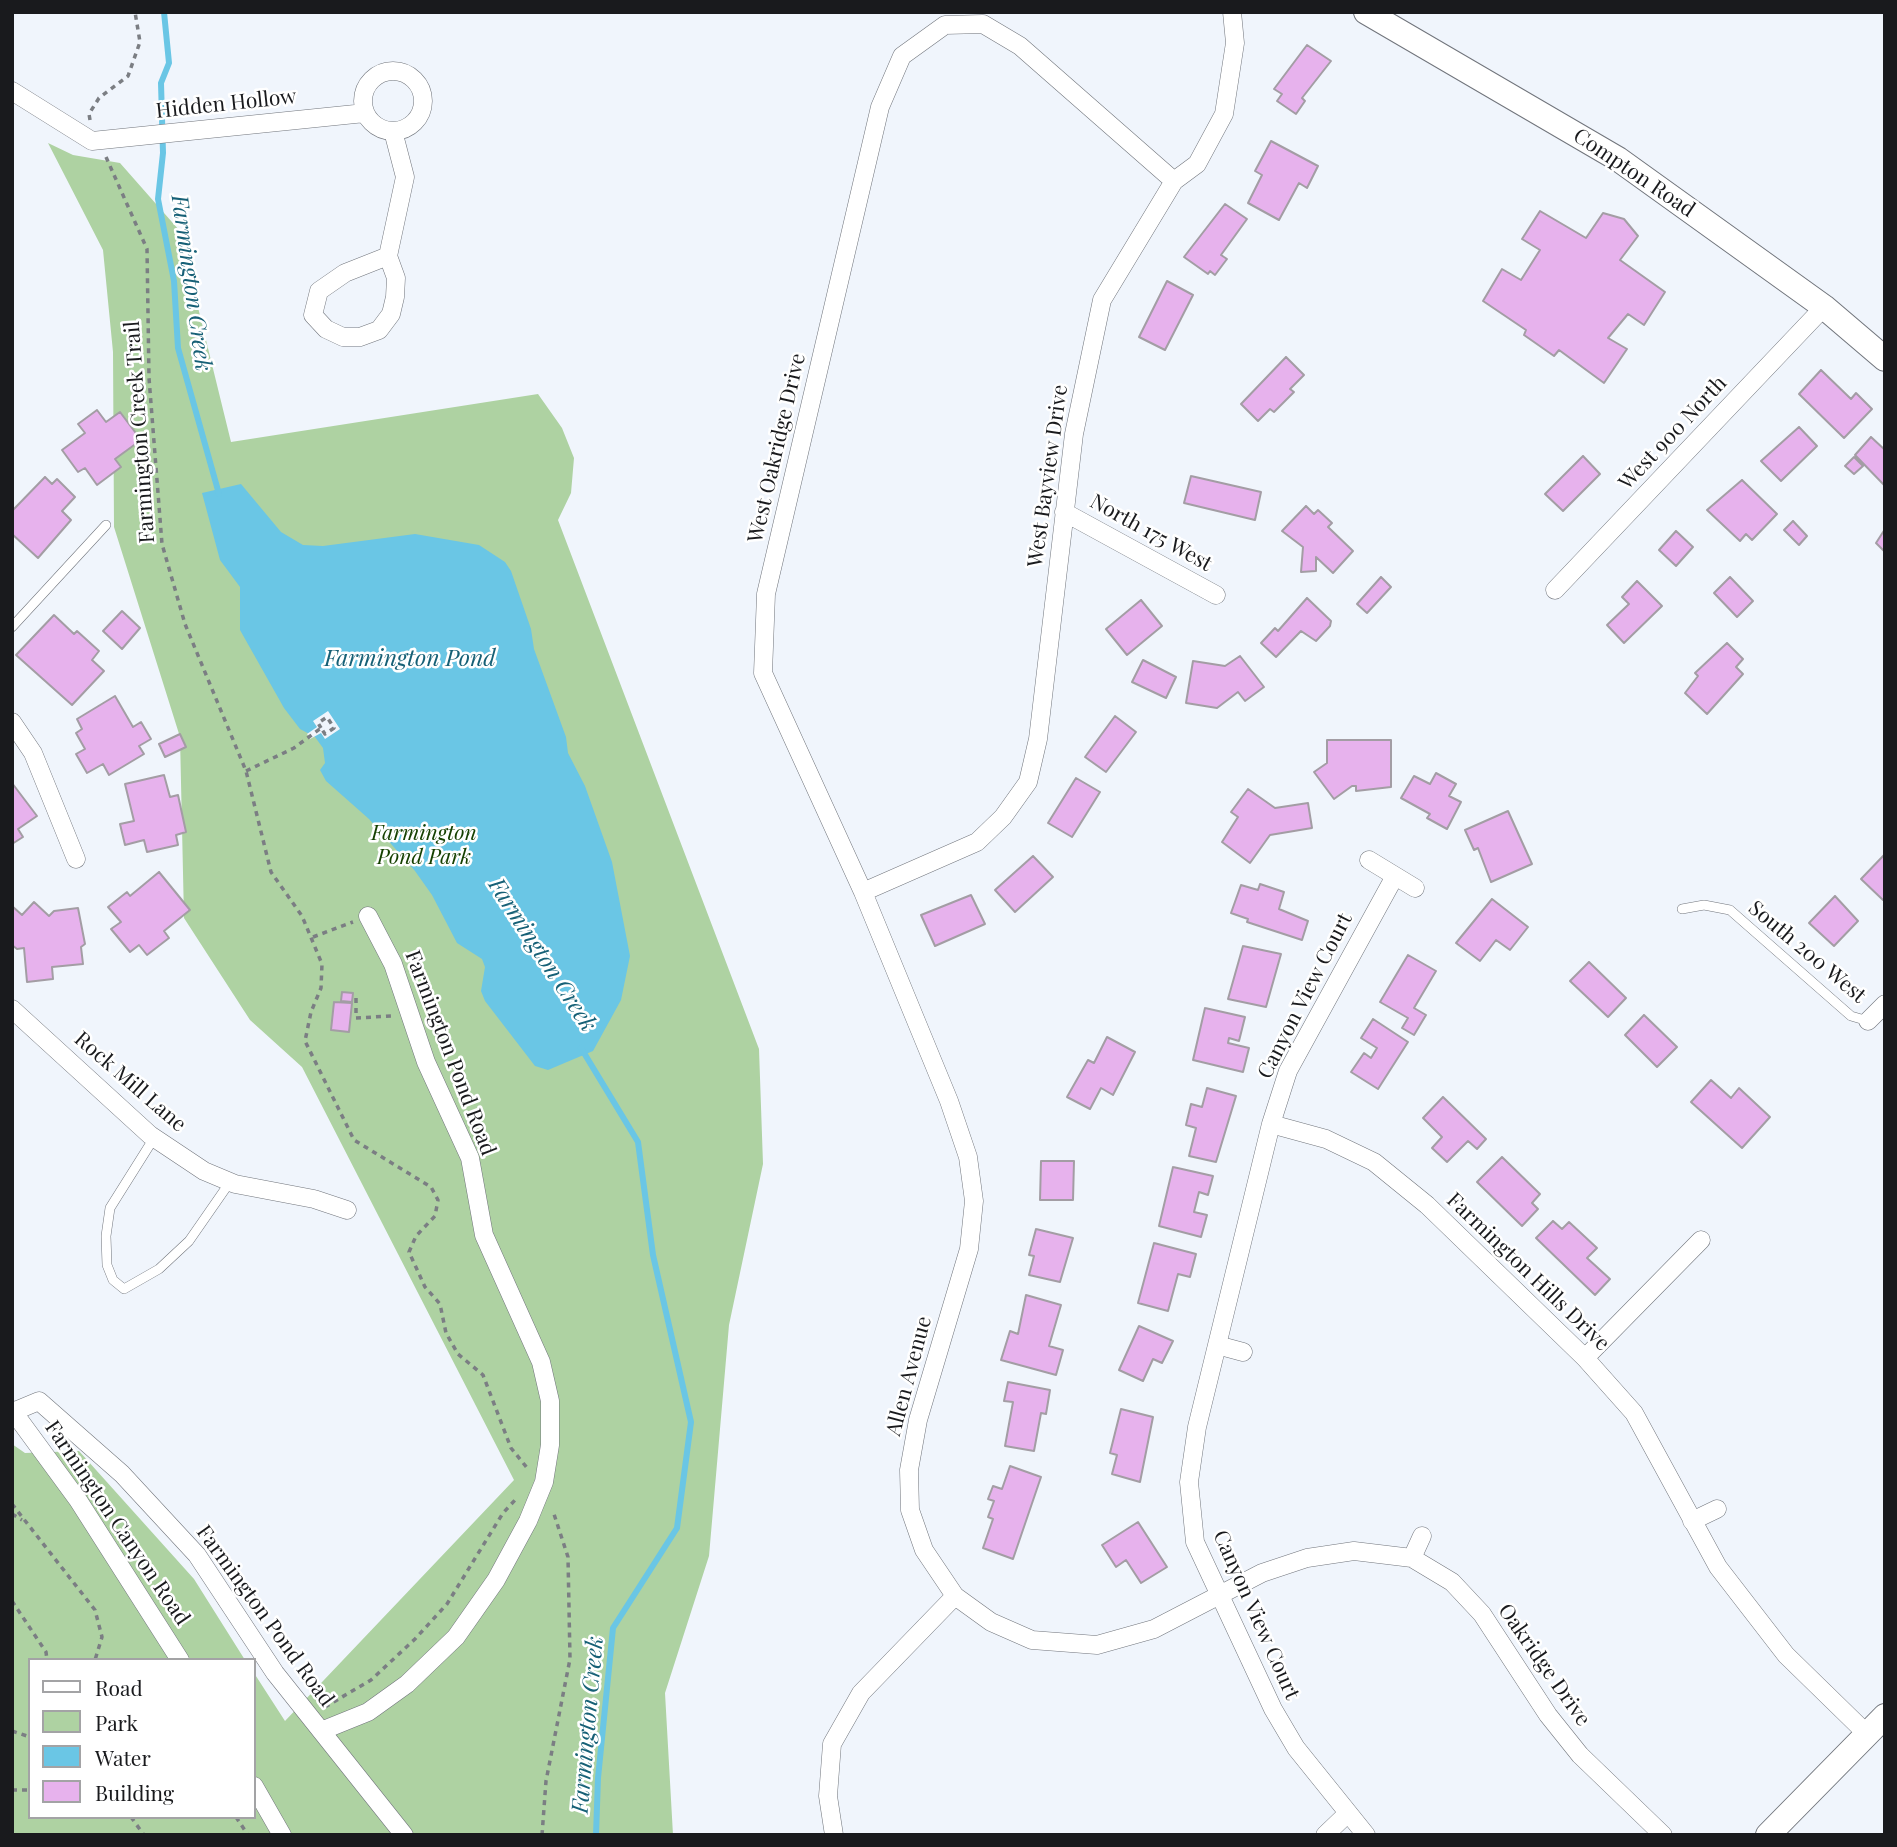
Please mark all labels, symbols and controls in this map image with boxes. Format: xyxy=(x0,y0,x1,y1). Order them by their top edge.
street label: Hidden Hollow xyxy=(155,84,297,124)
street label: Compton Road xyxy=(1568,123,1700,223)
water label: Farmington Creek xyxy=(165,193,217,373)
street label: Farmington Creek Trail xyxy=(120,320,160,544)
street label: West Oakridge Drive xyxy=(743,351,811,545)
street label: West 900 North xyxy=(1614,371,1732,495)
street label: West Bayview Drive xyxy=(1023,383,1073,569)
street label: North 175 West xyxy=(1086,489,1216,577)
water label: Farmington Pond xyxy=(324,645,496,673)
park label: Farmington Pond Park xyxy=(371,820,477,870)
water label: Farmington Creek xyxy=(482,873,602,1037)
street label: South 200 West xyxy=(1743,896,1871,1008)
street label: Canyon View Court xyxy=(1252,909,1358,1083)
street label: Farmington Pond Road xyxy=(399,947,501,1159)
street label: Rock Mill Lane xyxy=(69,1027,191,1137)
street label: Farmington Hills Drive xyxy=(1441,1188,1615,1356)
street label: Allen Avenue xyxy=(881,1313,937,1439)
street label: Farmington Canyon Road xyxy=(39,1416,195,1630)
street label: Farmington Pond Road xyxy=(191,1521,339,1711)
street label: Canyon View Court xyxy=(1207,1526,1305,1704)
street label: Oakridge Drive xyxy=(1493,1599,1595,1731)
water label: Farmington Creek xyxy=(567,1635,609,1815)
legend xyxy=(28,1658,256,1819)
text: Road xyxy=(95,1673,143,1701)
text: Park xyxy=(95,1708,138,1736)
text: Water xyxy=(95,1743,151,1771)
text: Building xyxy=(95,1778,174,1806)

